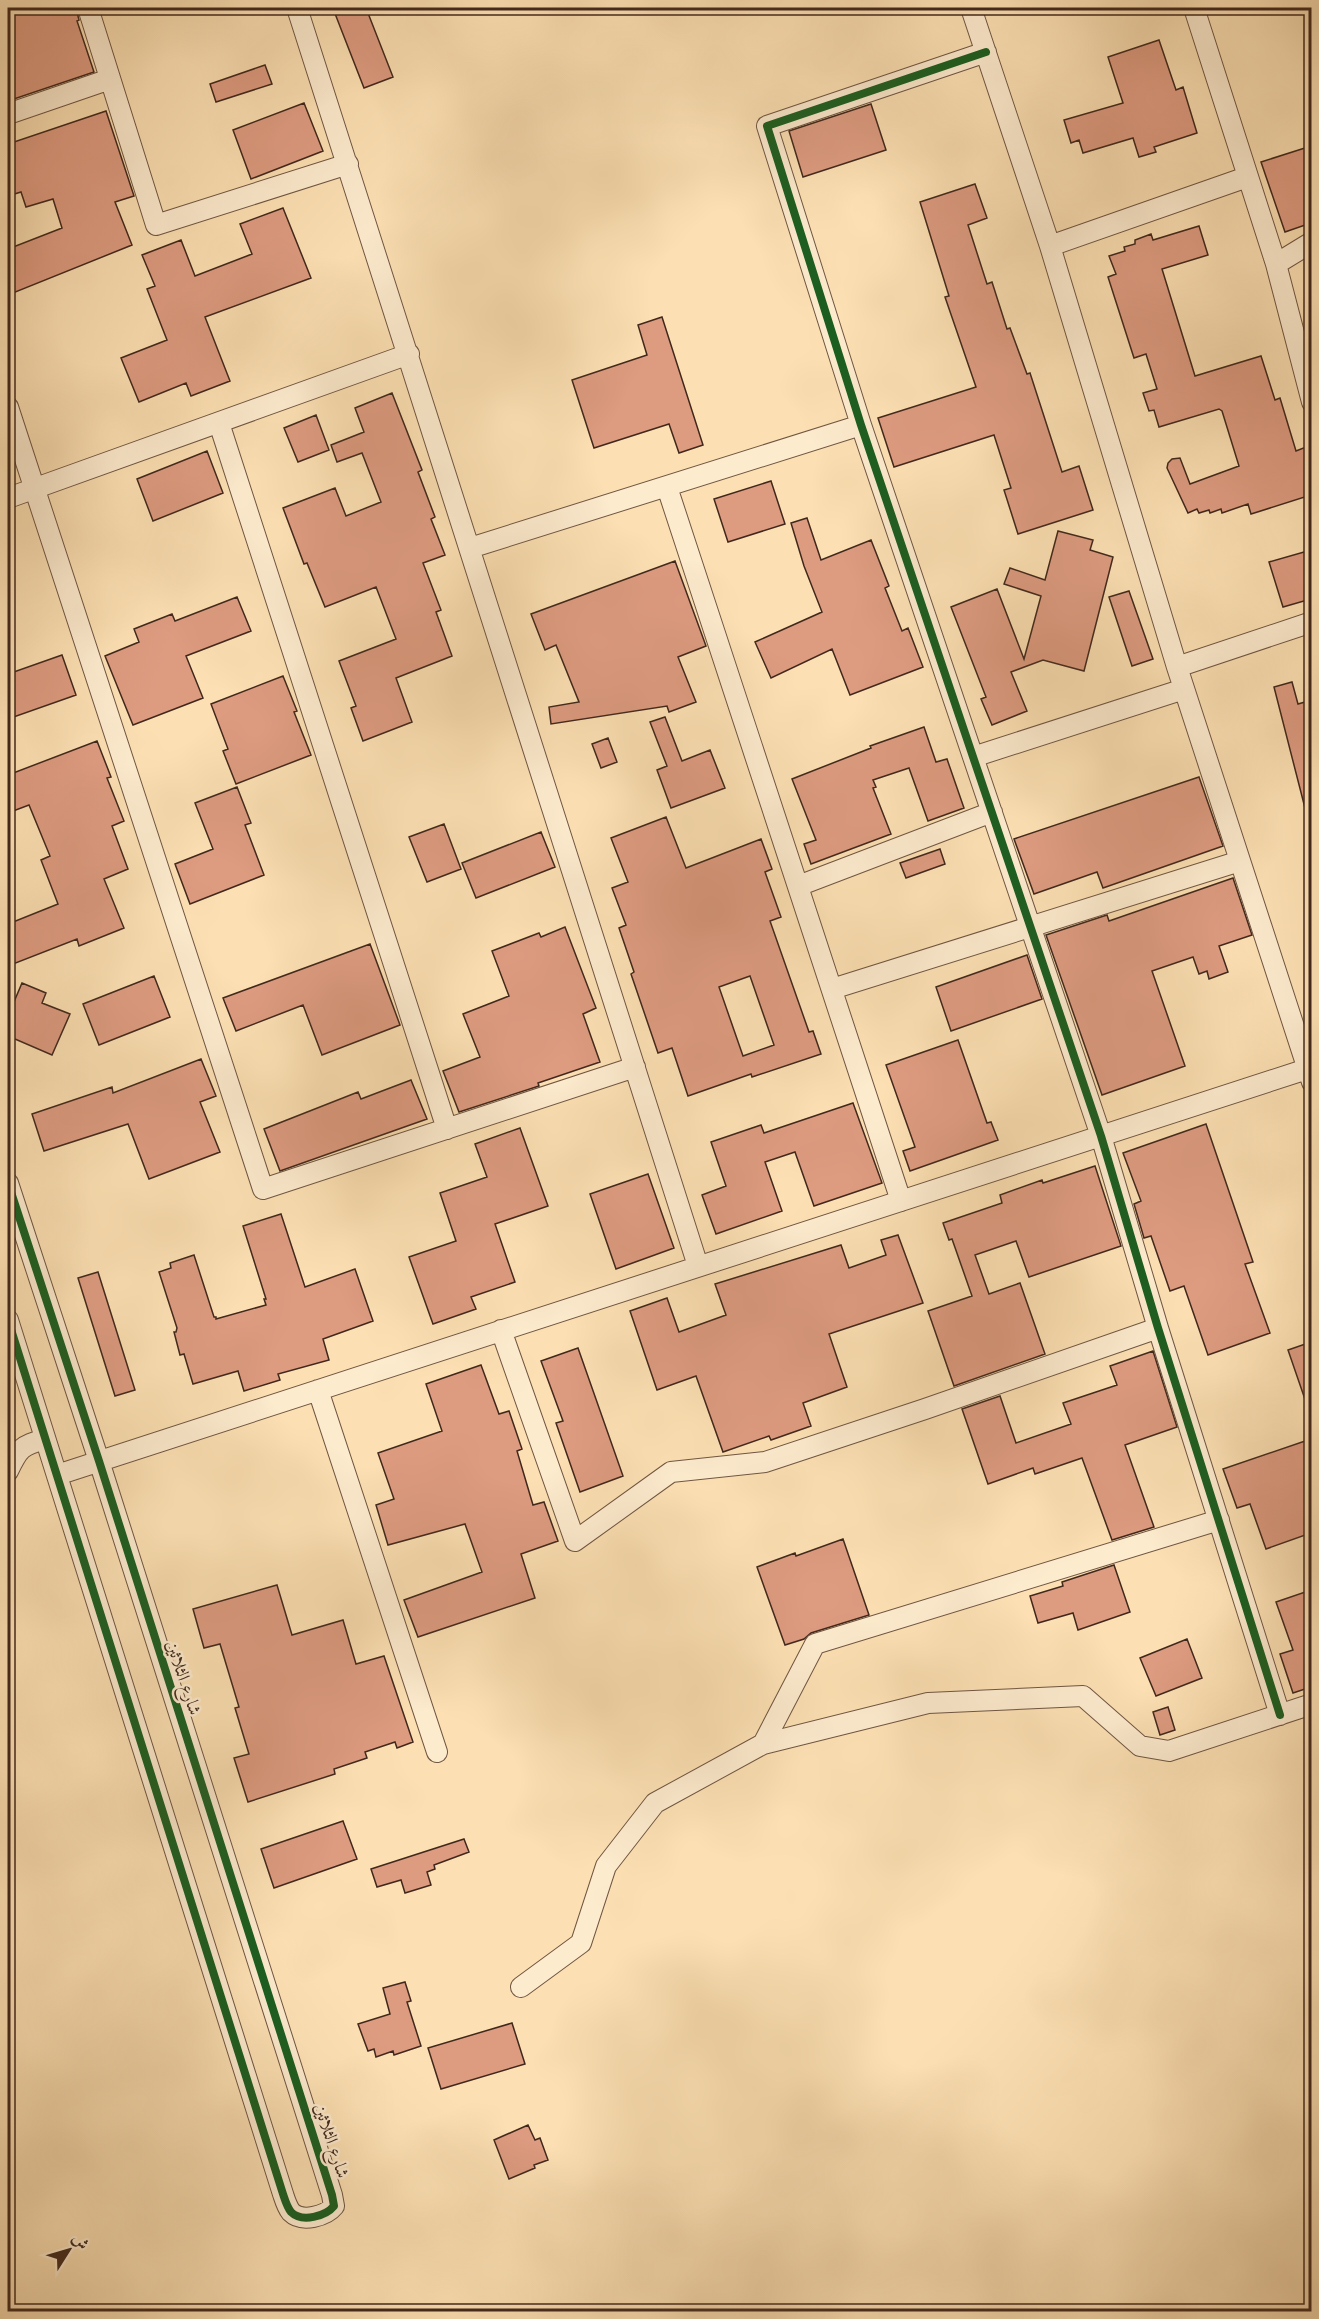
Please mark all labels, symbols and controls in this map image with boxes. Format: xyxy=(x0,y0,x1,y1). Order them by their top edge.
street label: شارع الثلاثين xyxy=(158,1638,204,1719)
street label: شارع الثلاثين xyxy=(306,2101,352,2182)
north arrow xyxy=(39,2220,99,2280)
text: ش xyxy=(68,2231,91,2253)

